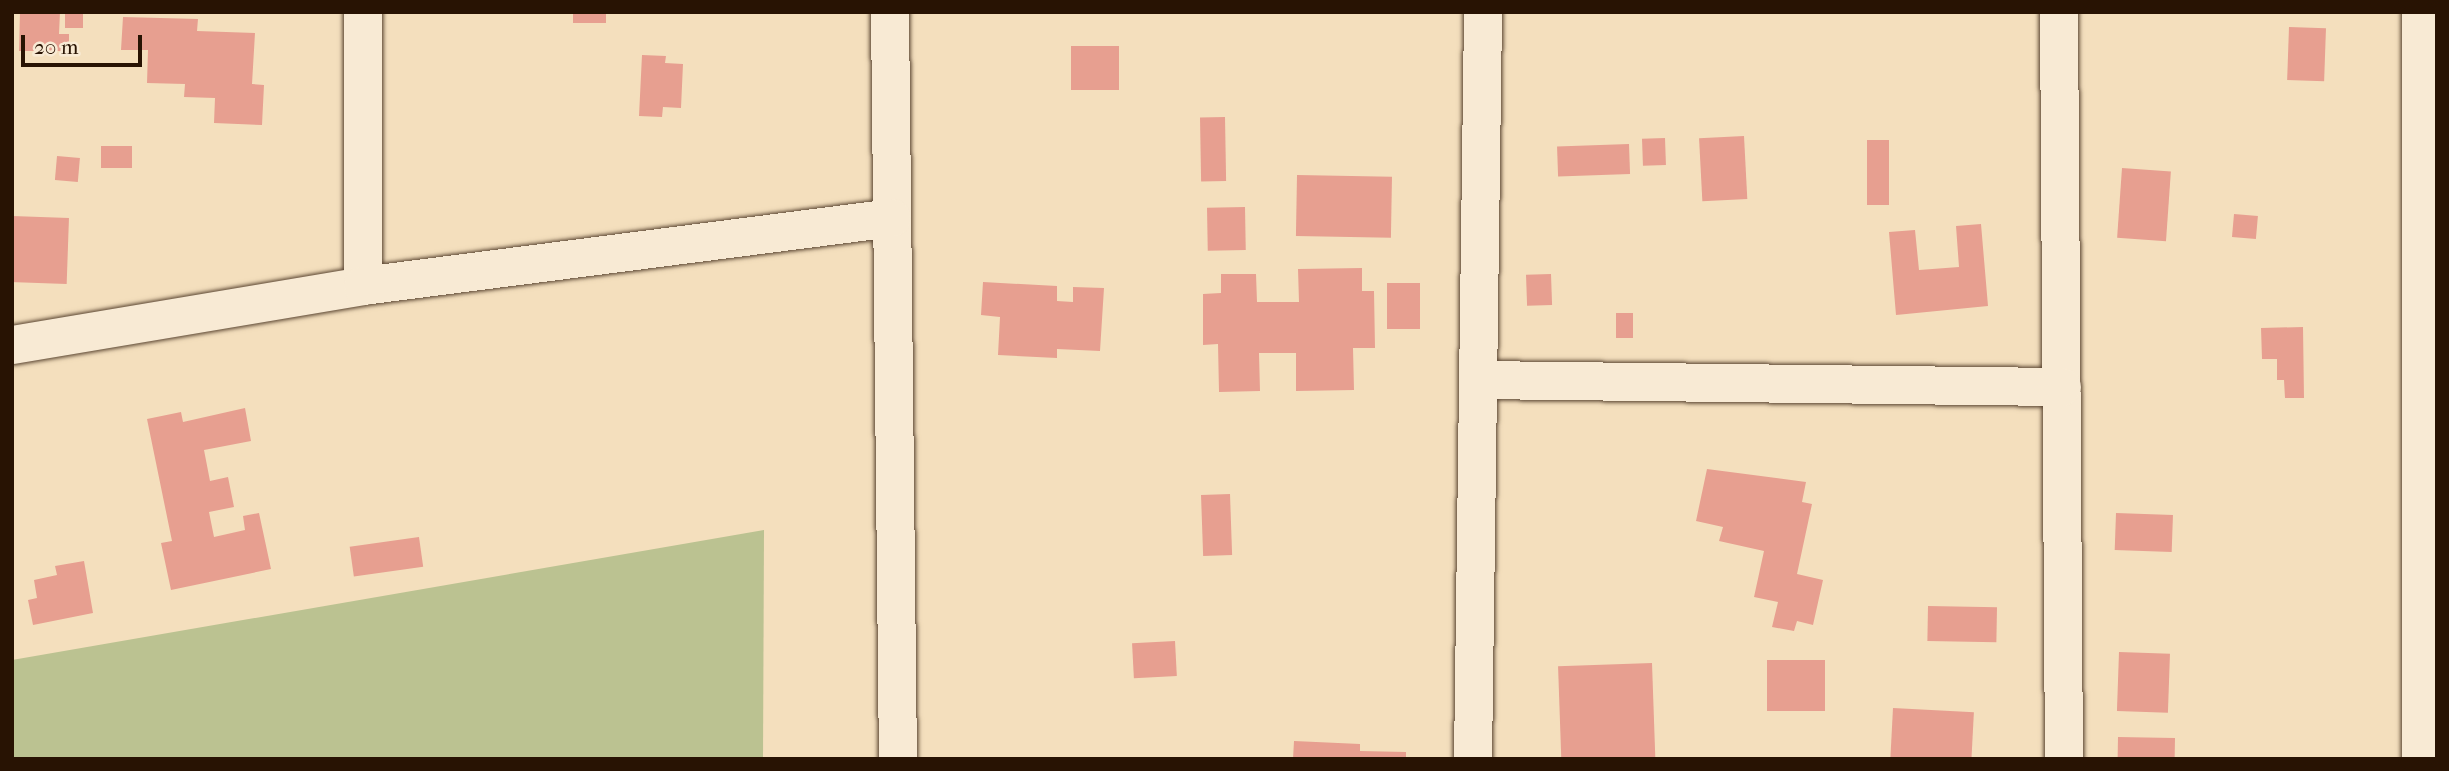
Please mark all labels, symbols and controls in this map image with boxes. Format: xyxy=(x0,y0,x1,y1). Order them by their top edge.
scale bar xyxy=(24,21,145,65)
text: 20 m xyxy=(34,35,78,59)

